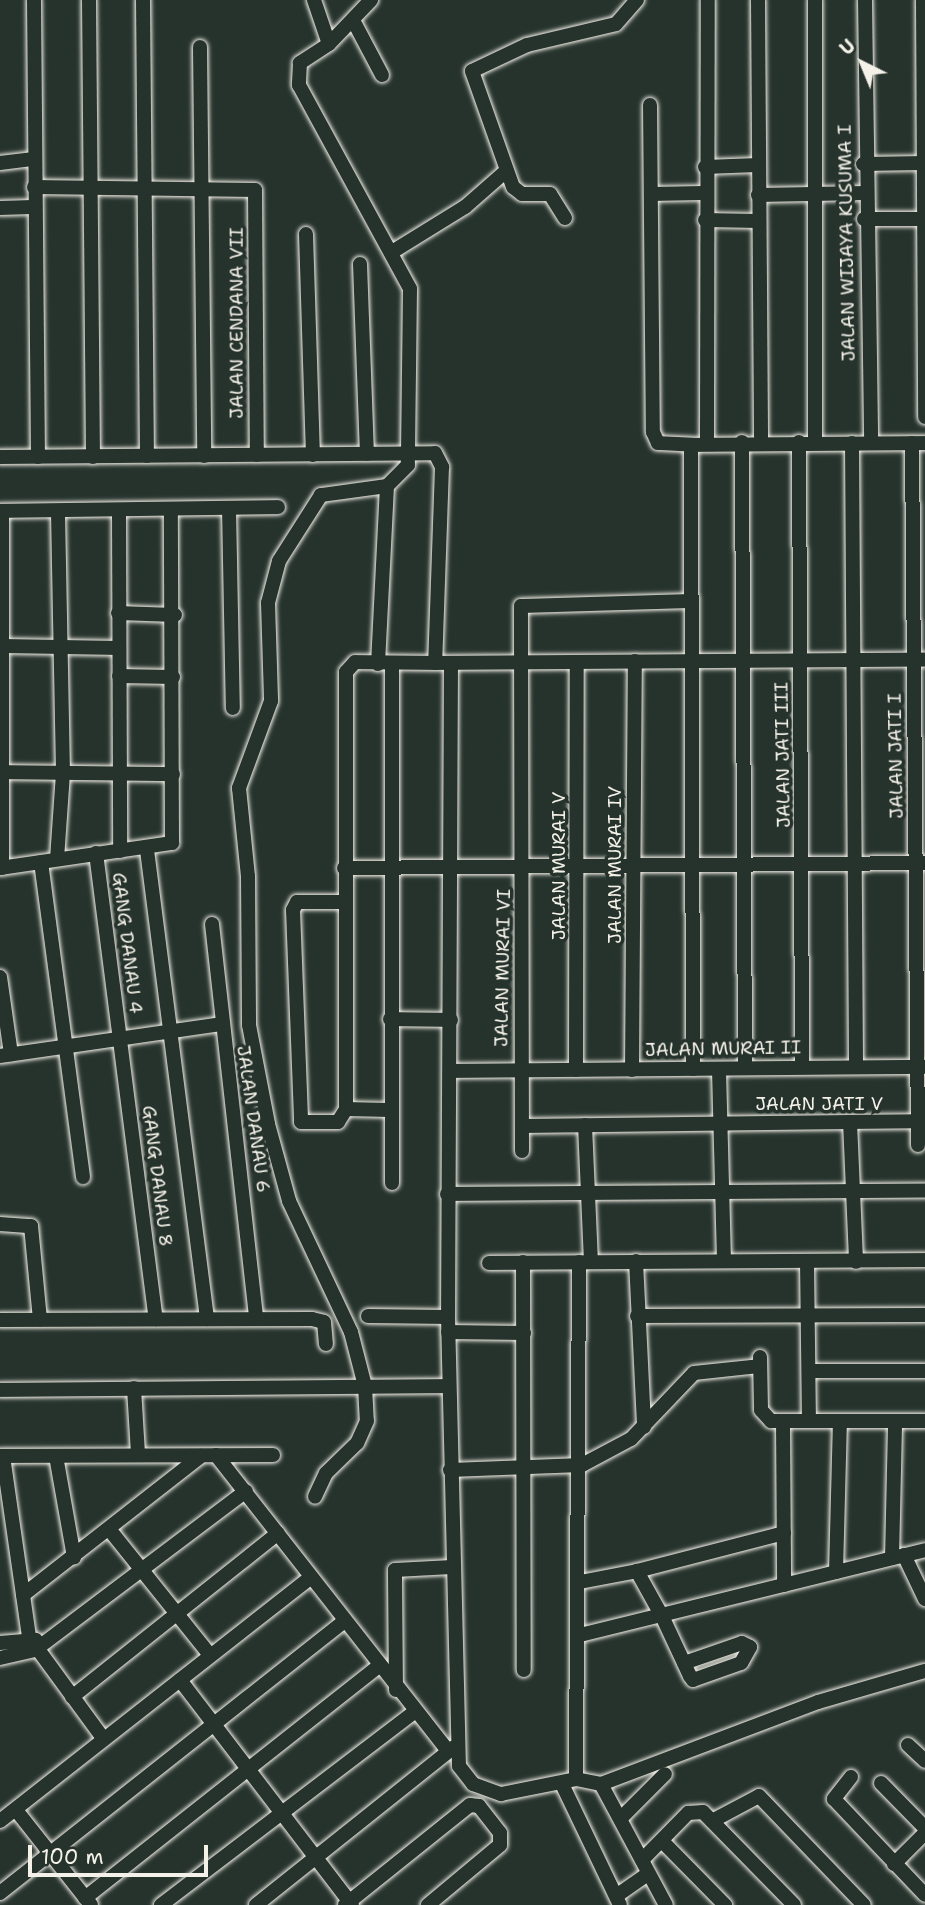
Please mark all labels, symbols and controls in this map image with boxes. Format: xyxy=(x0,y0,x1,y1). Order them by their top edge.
north arrow xyxy=(827,28,897,98)
text: U xyxy=(834,34,861,61)
street label: JALAN WIJAYA KUSUMA I xyxy=(834,124,860,362)
street label: JALAN CENDANA VII xyxy=(226,227,248,419)
street label: JALAN JATI III xyxy=(771,682,795,828)
street label: JALAN JATI I xyxy=(884,693,908,819)
street label: JALAN MURAI IV xyxy=(604,786,626,944)
street label: JALAN MURAI V xyxy=(548,792,570,940)
street label: GANG DANAU 4 xyxy=(108,871,146,1015)
street label: JALAN MURAI VI xyxy=(491,889,515,1047)
street label: JALAN MURAI II xyxy=(645,1037,801,1061)
street label: JALAN DANAU 6 xyxy=(232,1044,274,1194)
street label: JALAN JATI V xyxy=(755,1093,883,1115)
street label: GANG DANAU 8 xyxy=(138,1104,176,1248)
scale bar xyxy=(32,1832,212,1876)
text: 100 m xyxy=(41,1843,104,1871)

